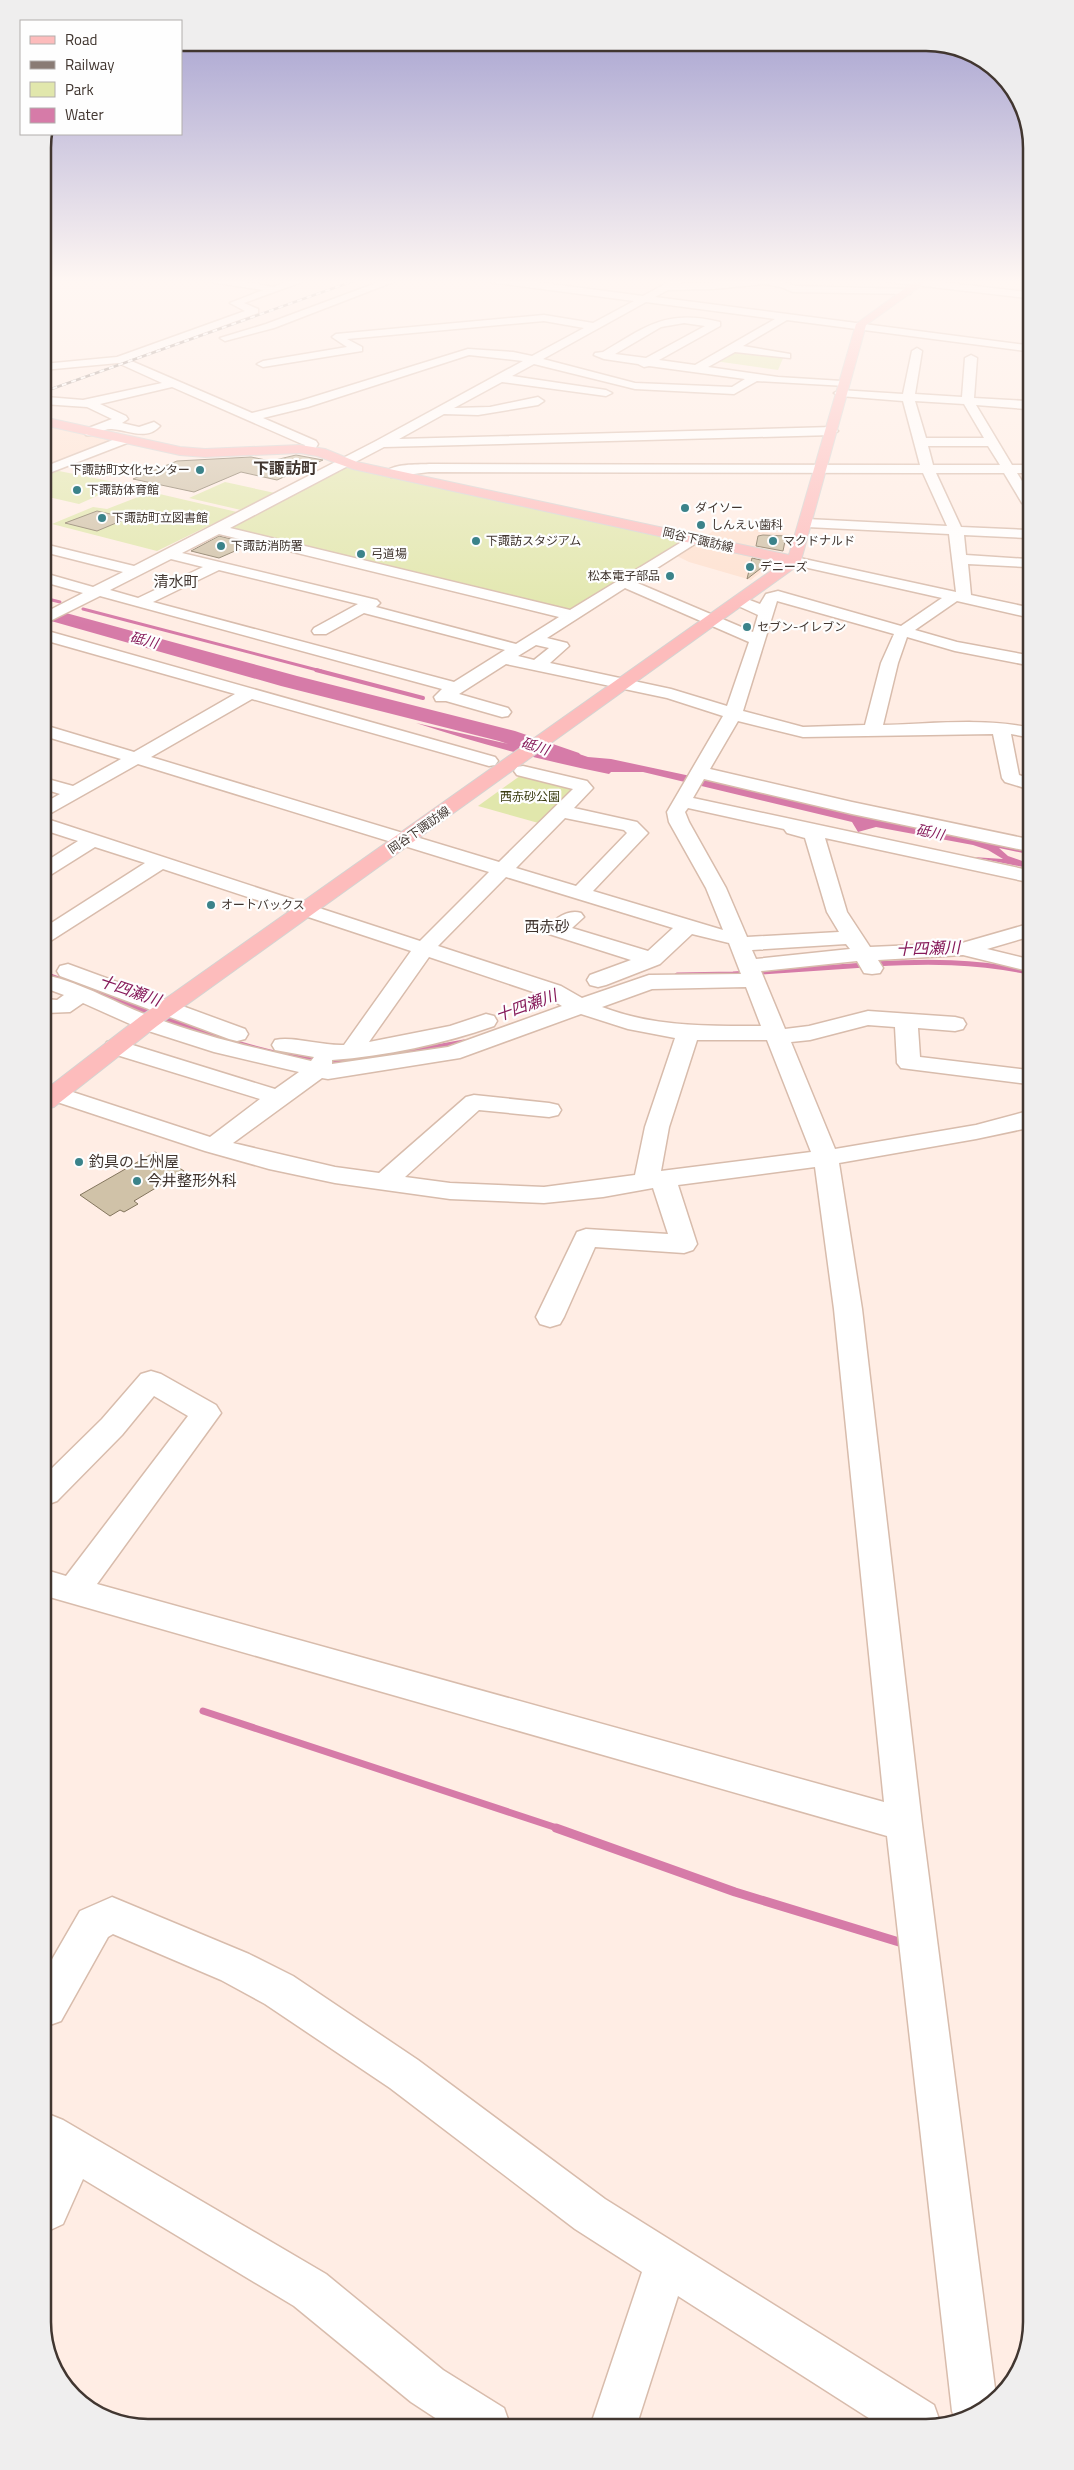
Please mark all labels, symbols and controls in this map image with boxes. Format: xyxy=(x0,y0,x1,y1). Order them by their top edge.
legend xyxy=(20,20,182,135)
text: Road xyxy=(65,28,97,51)
text: Railway xyxy=(65,53,115,76)
text: Park xyxy=(65,78,94,101)
text: Water xyxy=(65,103,104,126)
district label: 下諏訪町 xyxy=(253,456,317,480)
place label: 下諏訪町文化センター xyxy=(70,460,190,479)
marker: 下諏訪町文化センター xyxy=(194,464,206,476)
place label: 下諏訪体育館 xyxy=(87,480,159,499)
marker: 下諏訪体育館 xyxy=(71,484,83,496)
place label: ダイソー xyxy=(695,498,743,517)
marker: ダイソー xyxy=(679,502,691,514)
place label: 下諏訪町立図書館 xyxy=(112,508,208,527)
marker: 下諏訪町立図書館 xyxy=(96,512,108,524)
place label: しんえい歯科 xyxy=(711,515,783,534)
marker: しんえい歯科 xyxy=(695,519,707,531)
street label: 岡谷下諏訪線 xyxy=(661,522,735,557)
place label: 下諏訪スタジアム xyxy=(486,531,581,550)
place label: マクドナルド xyxy=(783,531,855,550)
marker: 下諏訪スタジアム xyxy=(470,535,482,547)
marker: マクドナルド xyxy=(767,535,779,547)
place label: 下諏訪消防署 xyxy=(231,536,303,555)
marker: 下諏訪消防署 xyxy=(215,540,227,552)
place label: 弓道場 xyxy=(371,544,407,563)
marker: 弓道場 xyxy=(355,548,367,560)
place label: デニーズ xyxy=(760,557,807,576)
marker: デニーズ xyxy=(744,561,756,573)
place label: 松本電子部品 xyxy=(588,566,660,585)
district label: 清水町 xyxy=(153,570,199,593)
marker: 松本電子部品 xyxy=(664,570,676,582)
place label: セブン-イレブン xyxy=(757,617,846,636)
marker: セブン-イレブン xyxy=(741,621,753,633)
water label: 砥川 xyxy=(128,626,162,654)
water label: 砥川 xyxy=(519,731,554,760)
park label: 西赤砂公園 xyxy=(500,787,560,806)
street label: 岡谷下諏訪線 xyxy=(384,801,454,858)
water label: 砥川 xyxy=(914,818,948,845)
place label: オートバックス xyxy=(221,895,305,914)
marker: オートバックス xyxy=(205,899,217,911)
district label: 西赤砂 xyxy=(524,915,570,938)
water label: 十四瀬川 xyxy=(896,935,962,961)
water label: 十四瀬川 xyxy=(96,968,166,1012)
water label: 十四瀬川 xyxy=(492,982,562,1027)
place label: 釣具の上州屋 xyxy=(89,1150,179,1173)
marker: 釣具の上州屋 xyxy=(73,1156,85,1168)
place label: 今井整形外科 xyxy=(147,1169,237,1192)
marker: 今井整形外科 xyxy=(131,1175,143,1187)

